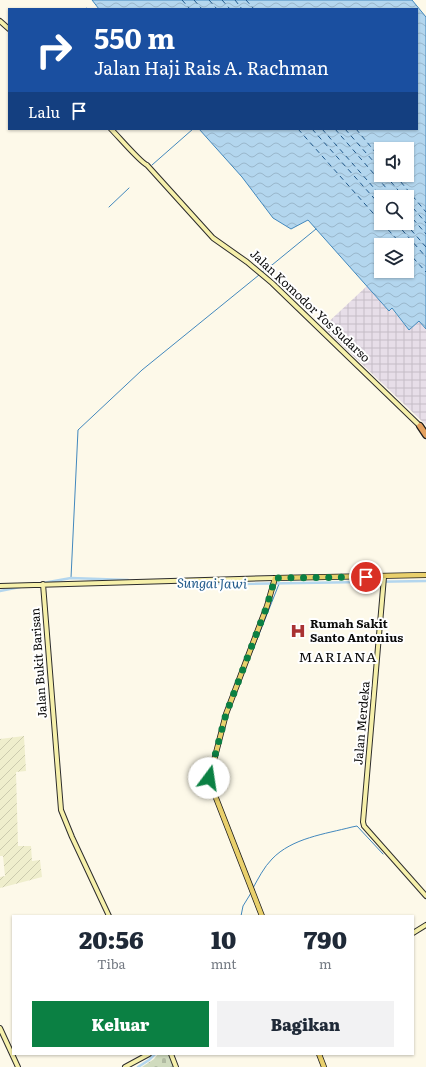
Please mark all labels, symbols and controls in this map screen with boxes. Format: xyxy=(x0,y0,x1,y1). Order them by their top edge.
text: 550 m xyxy=(94,16,175,58)
icon: right xyxy=(28,24,80,76)
text: Jalan Haji Rais A. Rachman xyxy=(94,54,329,81)
text: Lalu xyxy=(28,100,60,123)
icon: arrive xyxy=(68,100,90,122)
map controls xyxy=(374,142,414,278)
button: sound xyxy=(374,142,414,182)
button: search xyxy=(374,190,414,230)
button: layers xyxy=(374,238,414,278)
street label: Jalan Komodor Yos Sudarso xyxy=(247,245,375,366)
pin xyxy=(349,560,383,594)
icon: arrive xyxy=(355,566,377,588)
water label: Sungai Jawi xyxy=(177,572,247,593)
street label: Jalan Bukit Barisan xyxy=(25,607,51,719)
place label: Rumah Sakit Santo Antonius xyxy=(310,614,403,646)
hospital icon: Rumah Sakit Santo Antonius xyxy=(289,622,307,640)
district label: MARIANA xyxy=(299,646,377,666)
street label: Jalan Merdeka xyxy=(348,680,374,765)
position arrow xyxy=(188,757,230,799)
text: 20:56 xyxy=(79,921,144,956)
text: 10 xyxy=(211,921,236,956)
text: 790 xyxy=(304,921,347,956)
text: Tiba xyxy=(97,954,126,973)
text: mnt xyxy=(211,954,237,973)
text: m xyxy=(319,954,332,973)
button: Keluar xyxy=(32,1001,209,1047)
button: Bagikan xyxy=(217,1001,394,1047)

